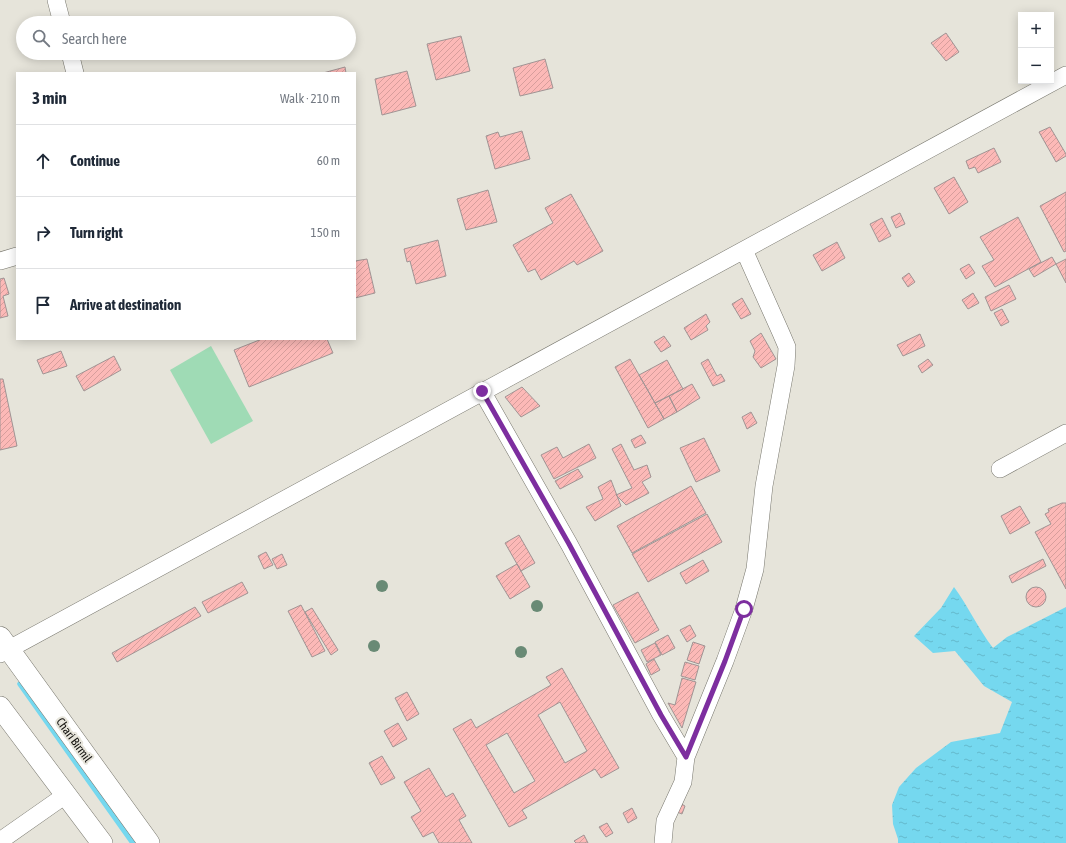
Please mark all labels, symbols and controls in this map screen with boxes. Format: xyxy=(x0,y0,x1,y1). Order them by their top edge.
map controls xyxy=(1018,12,1054,84)
button: + xyxy=(1018,12,1054,48)
search box xyxy=(16,16,356,60)
icon: search xyxy=(30,27,52,49)
text: Search here xyxy=(62,30,127,47)
button: − xyxy=(1018,48,1054,84)
text: 3 min xyxy=(32,88,67,108)
text: Walk · 210 m xyxy=(280,91,340,106)
icon: ahead xyxy=(32,150,54,172)
text: Continue xyxy=(70,152,120,169)
text: 60 m xyxy=(317,153,340,168)
icon: right xyxy=(32,222,54,244)
text: Turn right xyxy=(70,224,123,241)
text: 150 m xyxy=(311,225,340,240)
icon: arrive xyxy=(32,294,54,316)
text: Arrive at destination xyxy=(70,296,181,313)
route end xyxy=(473,382,491,400)
route start xyxy=(735,600,753,618)
street label: Chari Birmil xyxy=(53,715,95,766)

